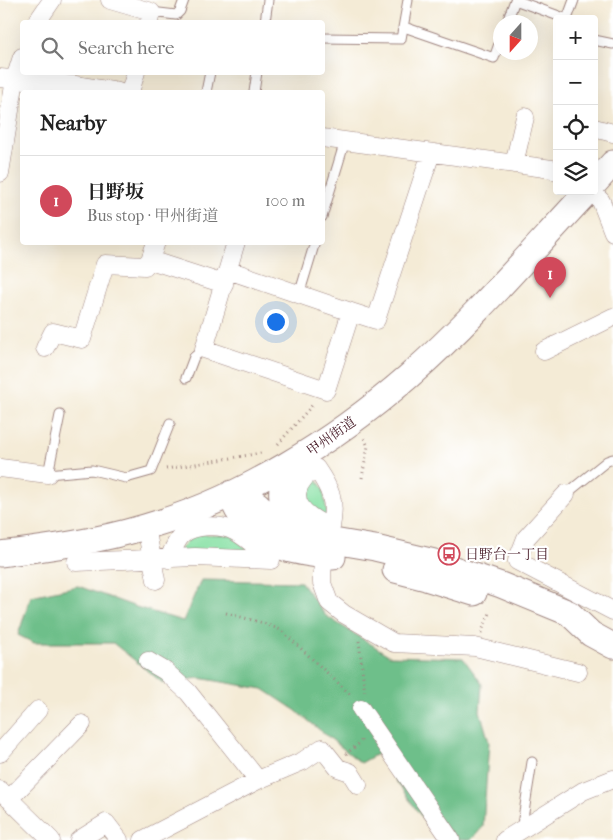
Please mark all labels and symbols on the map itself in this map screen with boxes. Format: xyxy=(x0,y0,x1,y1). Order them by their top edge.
north arrow xyxy=(493,15,538,60)
pin: 1 xyxy=(534,257,566,298)
your location xyxy=(263,309,289,335)
street label: 甲州街道 xyxy=(303,413,359,459)
bus stop icon: 日野台一丁目 xyxy=(437,542,461,566)
place label: 日野台一丁目 xyxy=(465,546,549,563)

